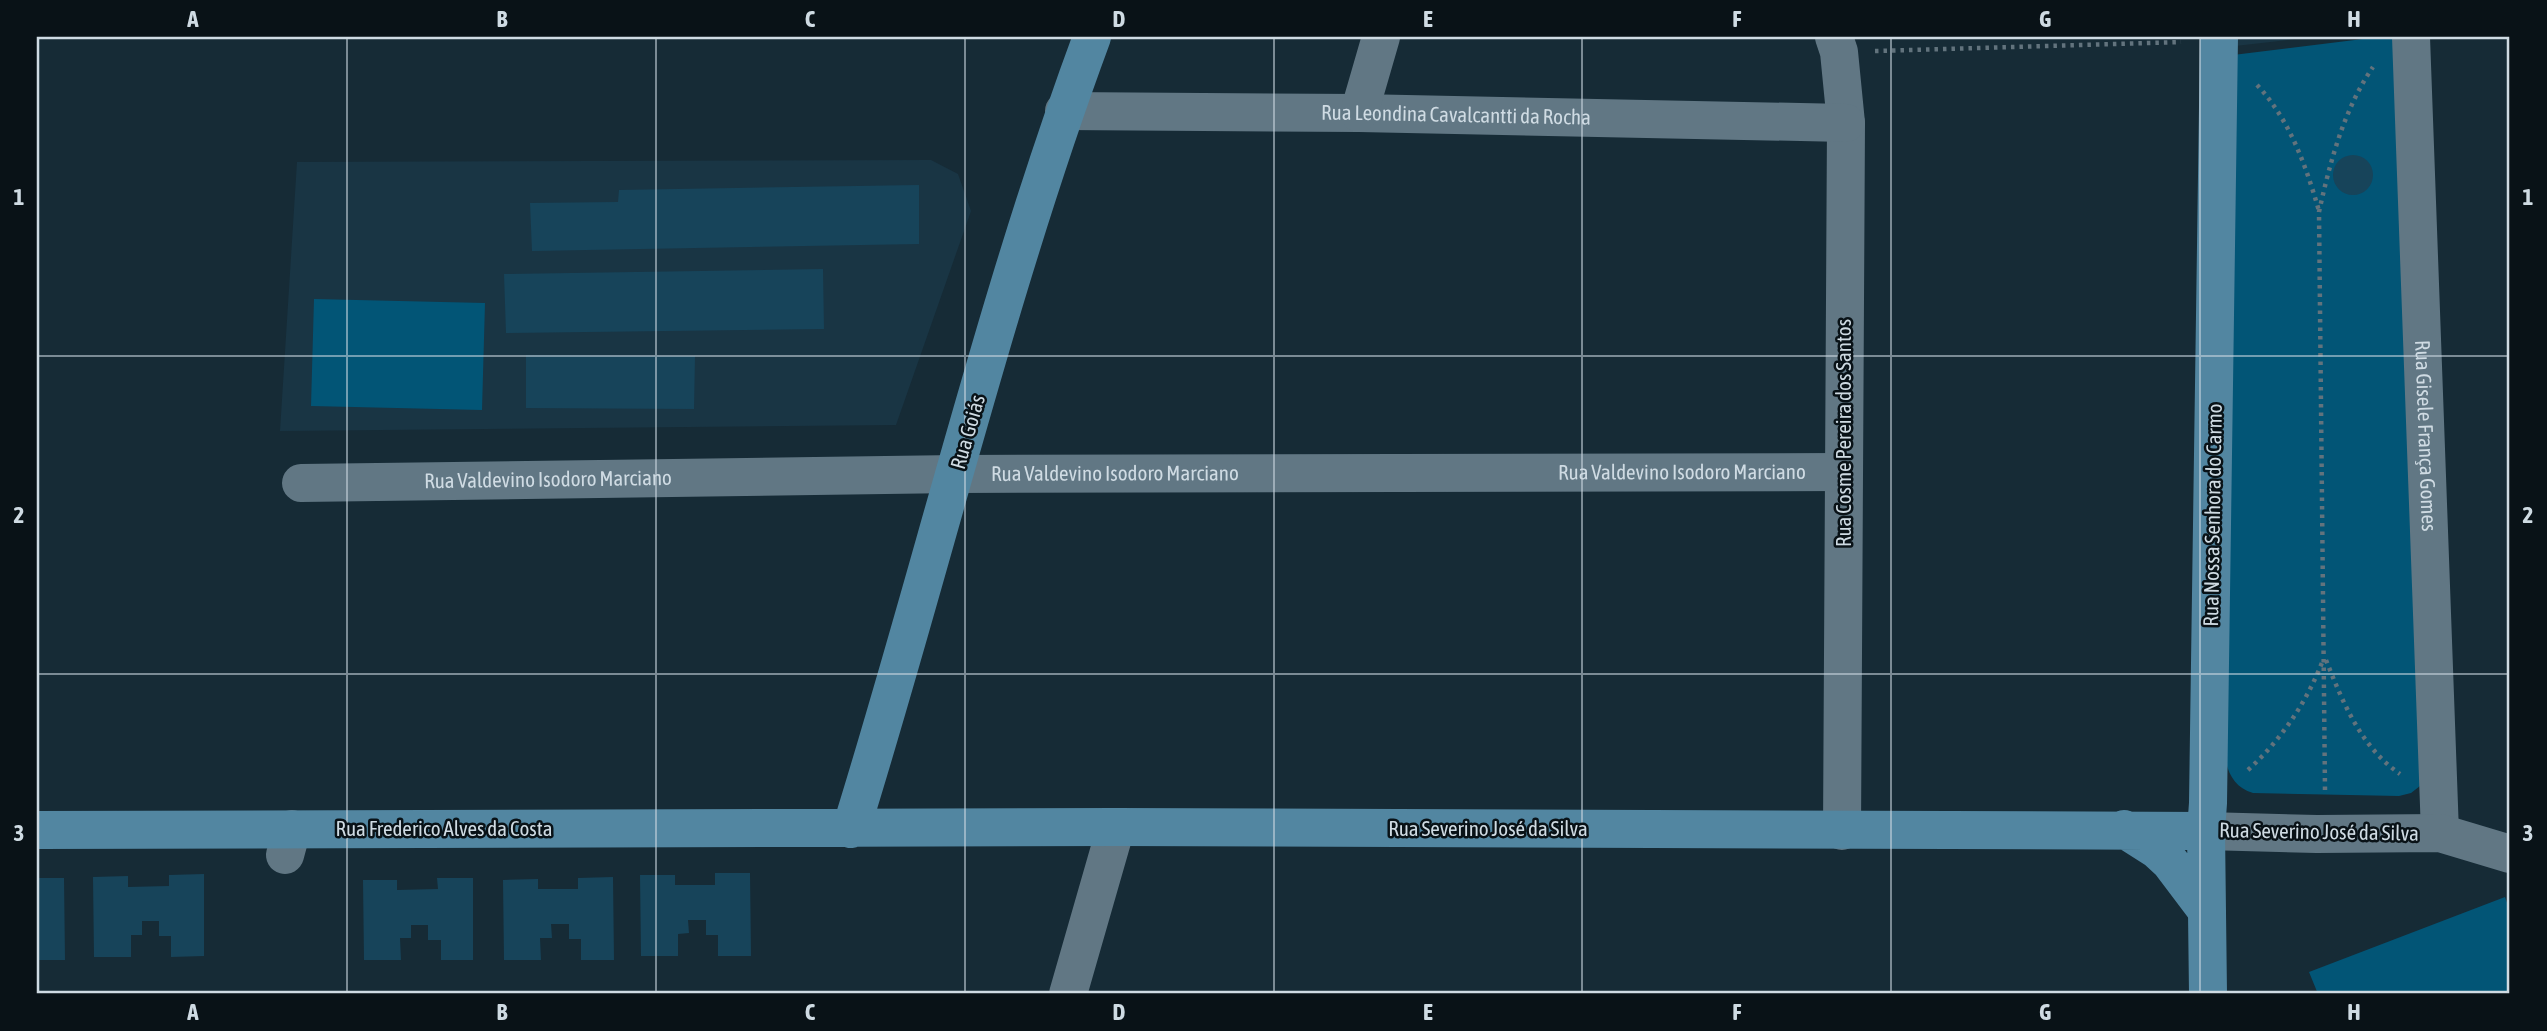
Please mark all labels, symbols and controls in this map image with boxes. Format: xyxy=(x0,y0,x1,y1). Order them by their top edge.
text: A xyxy=(186,6,199,32)
text: B xyxy=(497,6,508,32)
text: C xyxy=(805,6,816,32)
text: D xyxy=(1113,6,1126,32)
text: E xyxy=(1423,6,1433,32)
text: F xyxy=(1732,6,1742,32)
text: G xyxy=(2039,6,2051,32)
text: H xyxy=(2347,6,2361,32)
street label: Rua Leondina Cavalcantti da Rocha xyxy=(1321,100,1591,129)
text: 1 xyxy=(14,184,25,210)
text: 1 xyxy=(2523,184,2534,210)
street label: Rua Cosme Pereira dos Santos xyxy=(1831,319,1855,547)
street label: Rua Gisele França Gomes xyxy=(2411,340,2442,532)
street label: Rua Goiás xyxy=(945,392,989,472)
street label: Rua Nossa Senhora do Carmo xyxy=(2198,403,2226,627)
street label: Rua Valdevino Isodoro Marciano xyxy=(1558,459,1806,484)
street label: Rua Valdevino Isodoro Marciano xyxy=(991,460,1239,485)
street label: Rua Valdevino Isodoro Marciano xyxy=(424,465,672,492)
text: 2 xyxy=(14,502,24,528)
text: 2 xyxy=(2523,502,2533,528)
street label: Rua Frederico Alves da Costa xyxy=(335,816,553,840)
street label: Rua Severino José da Silva xyxy=(1388,816,1588,840)
street label: Rua Severino José da Silva xyxy=(2219,817,2419,845)
text: 3 xyxy=(14,820,24,846)
text: 3 xyxy=(2523,820,2533,846)
text: A xyxy=(186,999,199,1025)
text: B xyxy=(497,999,508,1025)
text: C xyxy=(805,999,816,1025)
text: D xyxy=(1113,999,1126,1025)
text: E xyxy=(1423,999,1433,1025)
text: F xyxy=(1732,999,1742,1025)
text: G xyxy=(2039,999,2051,1025)
text: H xyxy=(2347,999,2361,1025)

